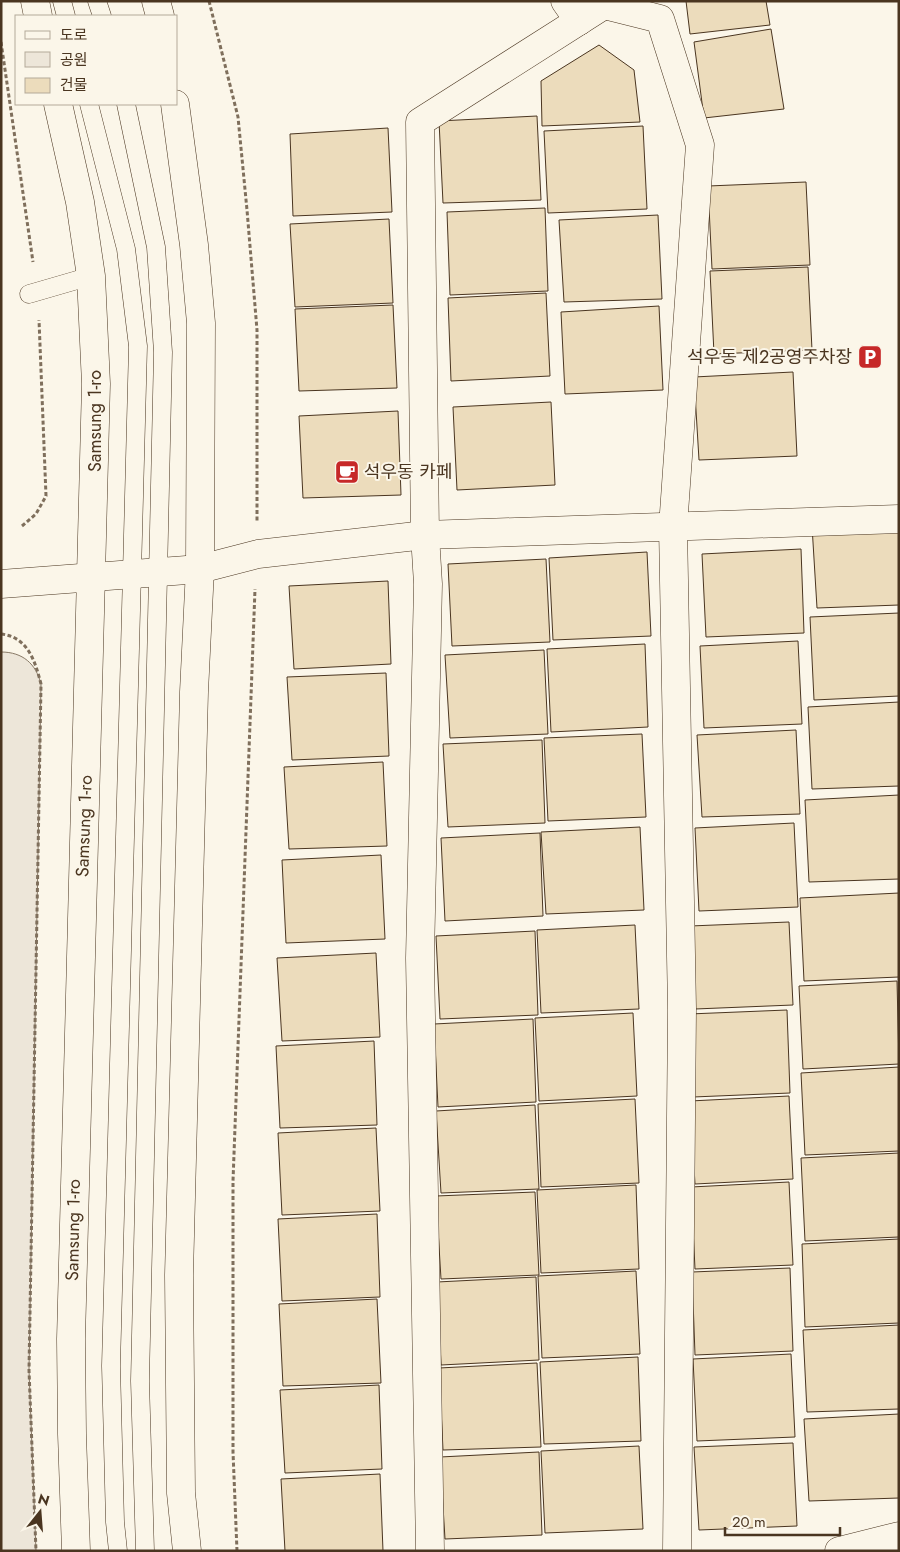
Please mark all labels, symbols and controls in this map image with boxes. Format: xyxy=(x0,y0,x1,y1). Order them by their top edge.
legend xyxy=(15,15,178,105)
text: 도로 xyxy=(60,24,88,46)
text: 공원 xyxy=(60,49,88,71)
text: 건물 xyxy=(60,74,88,96)
place label: 석우동 제2공영주차장 xyxy=(687,344,852,370)
parking icon: 석우동 제2공영주차장 xyxy=(857,344,883,370)
street label: Samsung 1-ro xyxy=(82,370,108,472)
cafe icon: 석우동 카페 xyxy=(334,459,360,485)
place label: 석우동 카페 xyxy=(364,459,452,485)
street label: Samsung 1-ro xyxy=(69,774,99,877)
street label: Samsung 1-ro xyxy=(59,1179,87,1281)
north arrow xyxy=(15,1487,65,1537)
text: N xyxy=(36,1488,52,1511)
scale bar xyxy=(725,1504,840,1536)
text: 20 m xyxy=(732,1511,766,1533)

